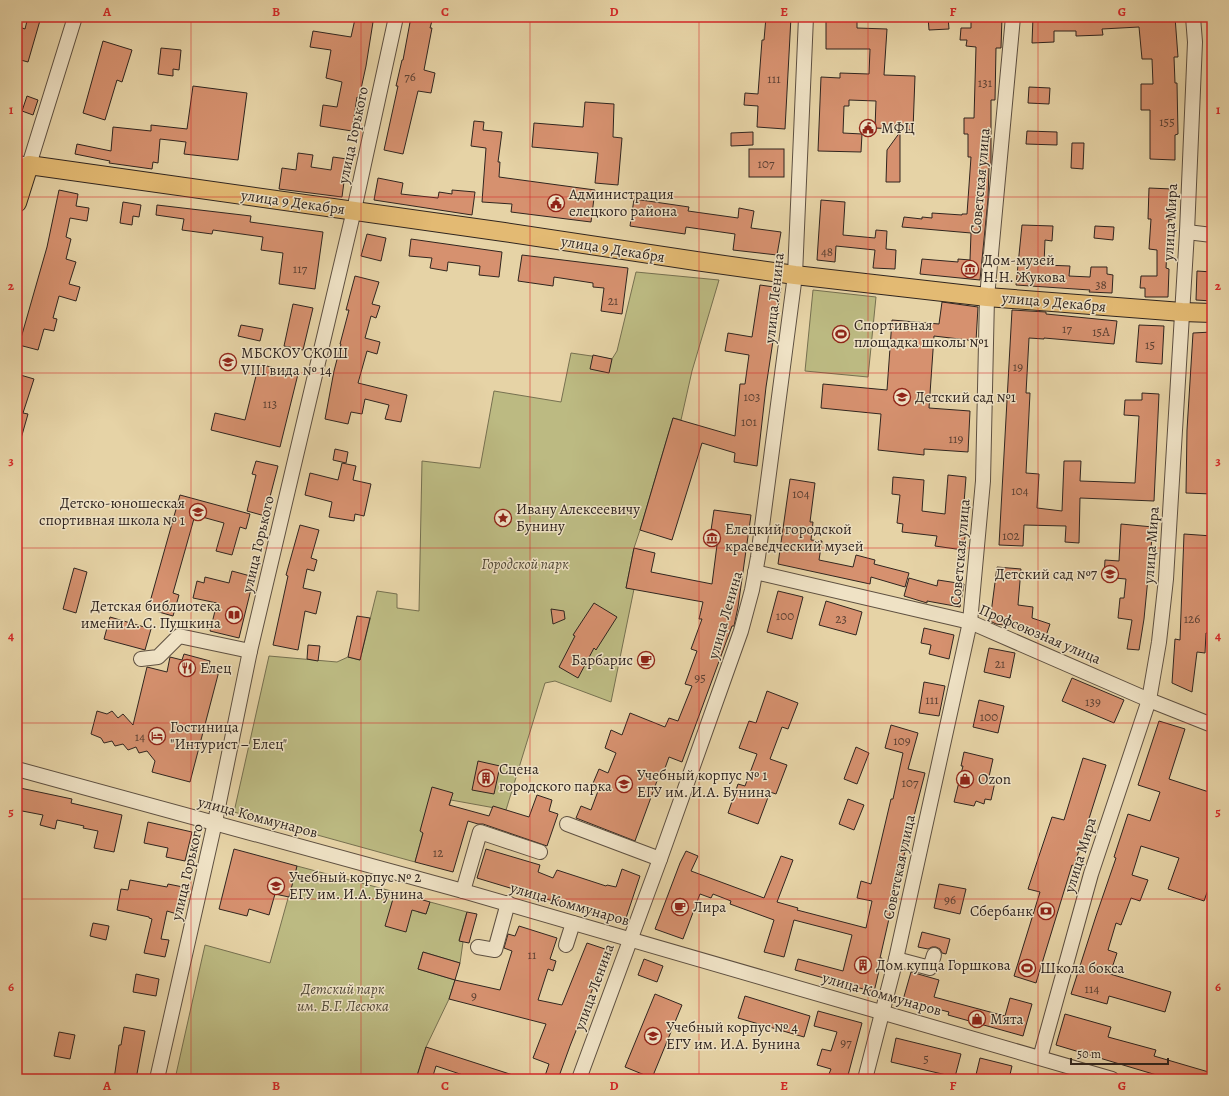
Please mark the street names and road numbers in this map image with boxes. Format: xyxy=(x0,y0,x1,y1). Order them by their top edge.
street label: улица Горького xyxy=(333,85,373,186)
street label: Советская улица xyxy=(965,127,995,235)
street label: улица Мира xyxy=(1158,183,1182,262)
street label: улица 9 Декабря xyxy=(239,185,346,219)
street label: улица 9 Декабря xyxy=(559,231,666,267)
street label: улица Ленина xyxy=(759,252,789,345)
street label: улица 9 Декабря xyxy=(1000,287,1107,317)
street label: улица Горького xyxy=(237,494,279,595)
street label: Советская улица xyxy=(945,498,975,606)
street label: улица Мира xyxy=(1138,506,1164,585)
street label: улица Ленина xyxy=(703,569,747,662)
street label: Профсоюзная улица xyxy=(976,599,1104,669)
street label: улица Коммунаров xyxy=(195,791,320,843)
street label: Советская улица xyxy=(878,813,920,921)
street label: улица Мира xyxy=(1059,815,1101,896)
street label: улица Горького xyxy=(166,822,208,923)
street label: улица Коммунаров xyxy=(507,877,632,931)
street label: улица Ленина xyxy=(569,941,619,1034)
street label: улица Коммунаров xyxy=(819,967,944,1021)

